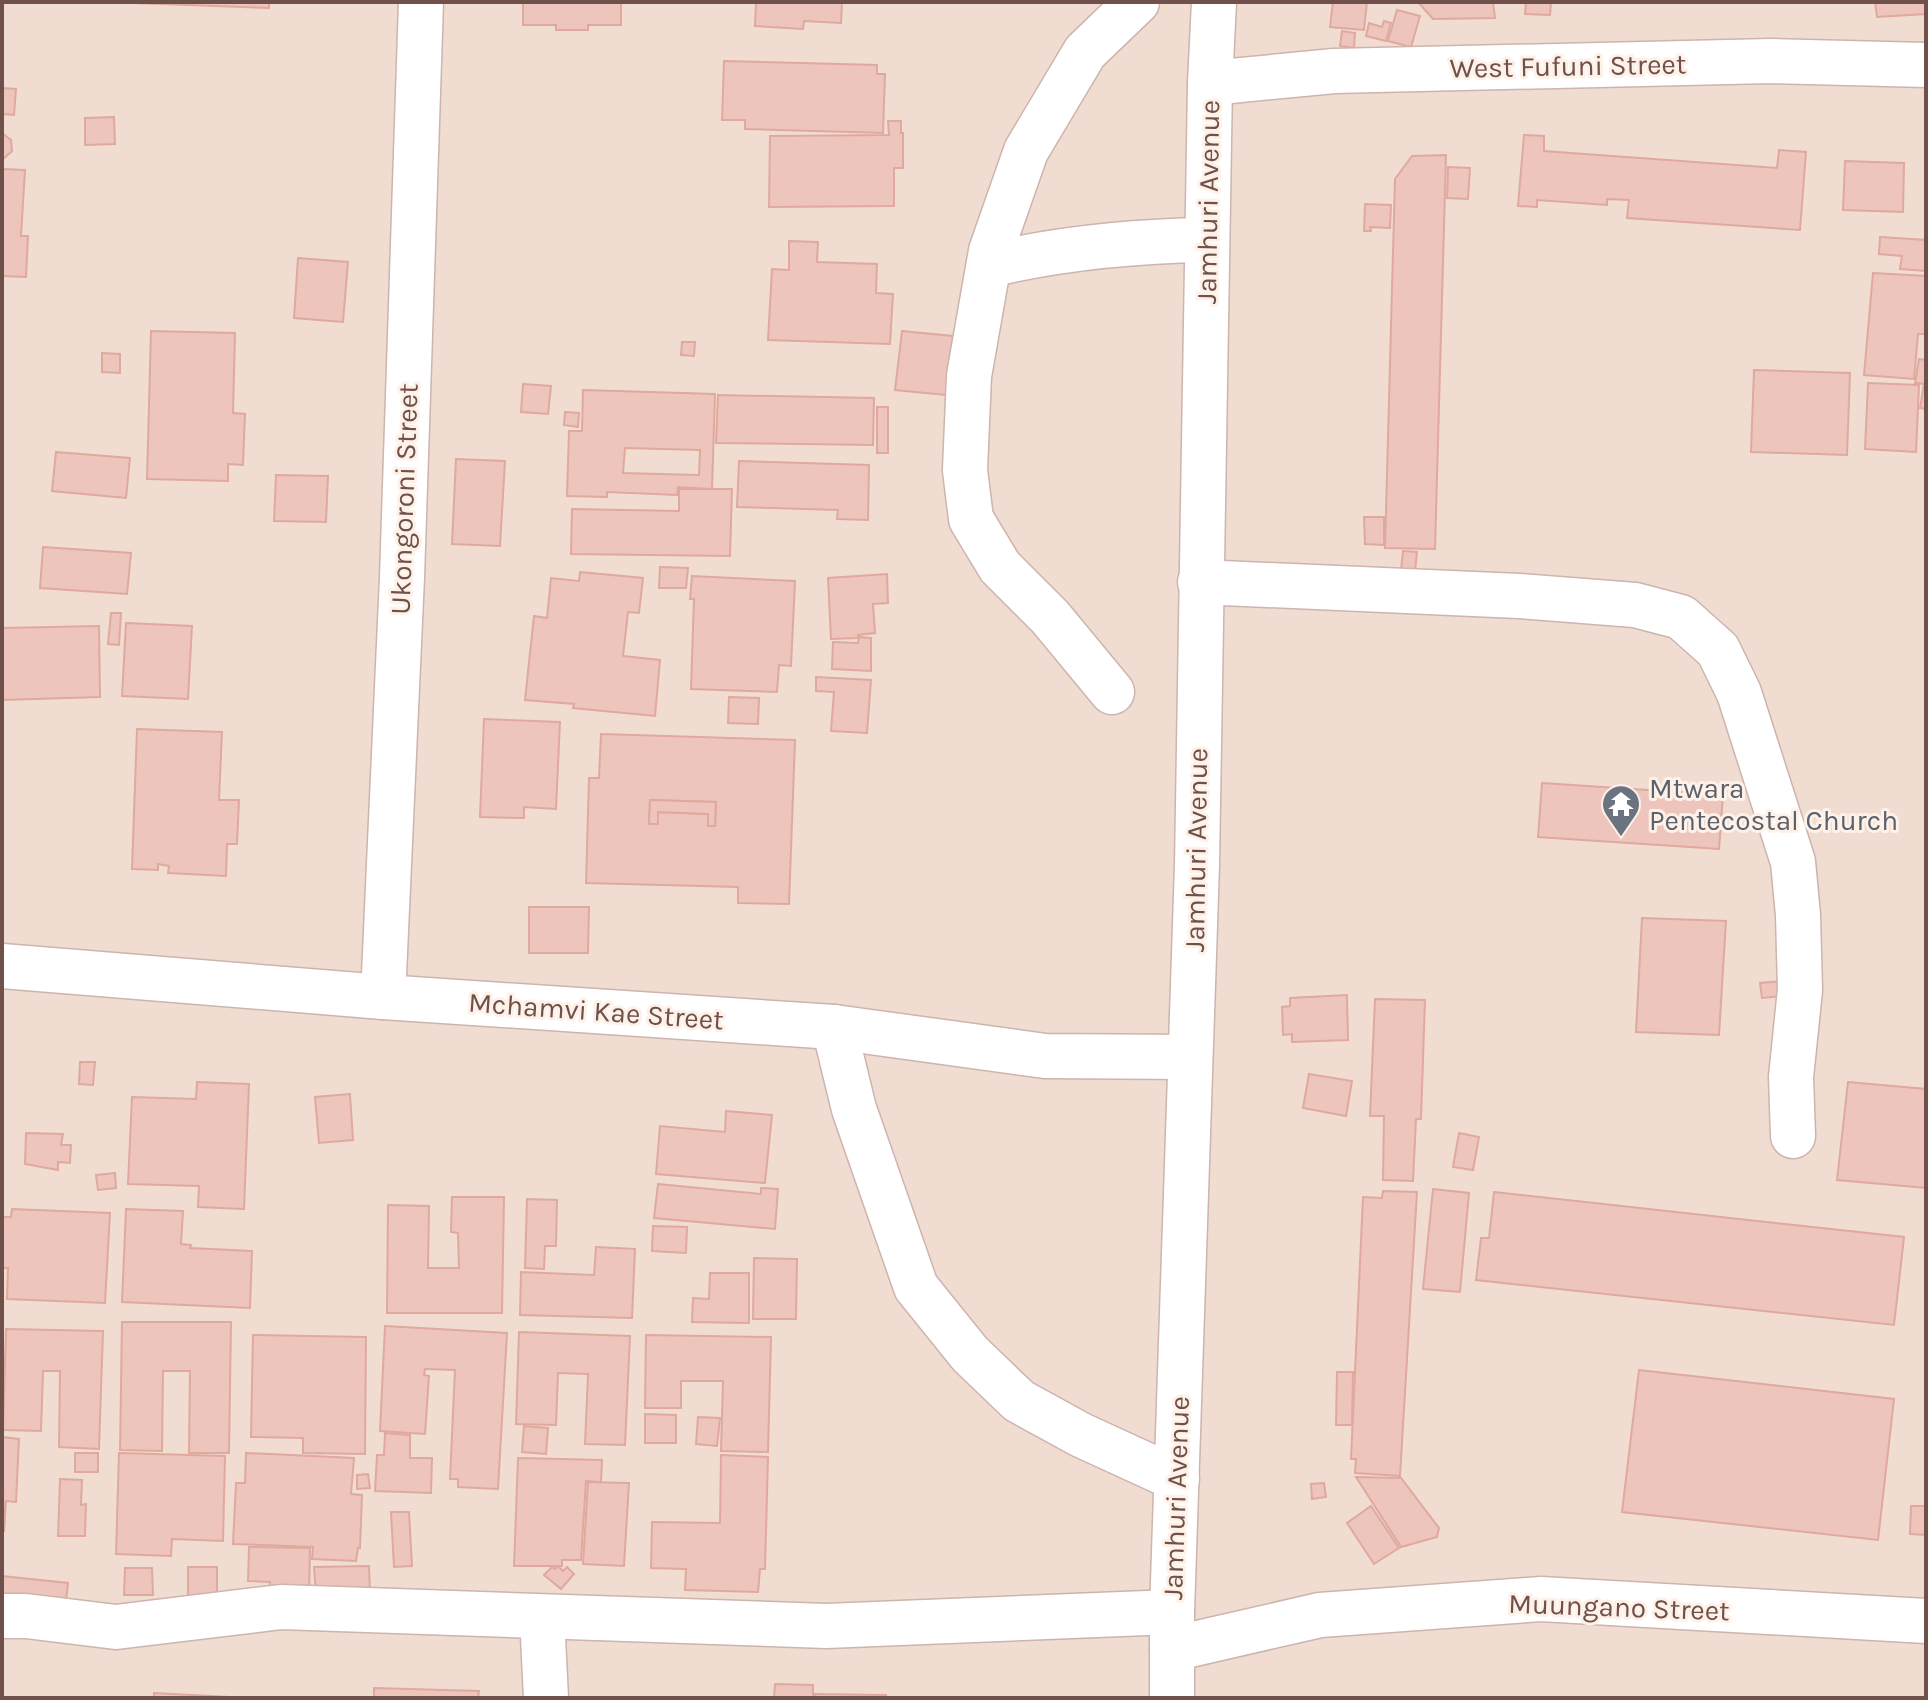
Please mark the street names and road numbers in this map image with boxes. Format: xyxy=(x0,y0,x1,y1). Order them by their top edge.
street label: West Fufuni Street xyxy=(1449,47,1687,85)
street label: Jamhuri Avenue xyxy=(1190,100,1226,304)
street label: Ukongoroni Street xyxy=(383,383,425,615)
street label: Jamhuri Avenue xyxy=(1178,748,1214,952)
street label: Mchamvi Kae Street xyxy=(467,986,725,1036)
street label: Jamhuri Avenue xyxy=(1156,1395,1196,1601)
street label: Muungano Street xyxy=(1508,1587,1730,1627)

